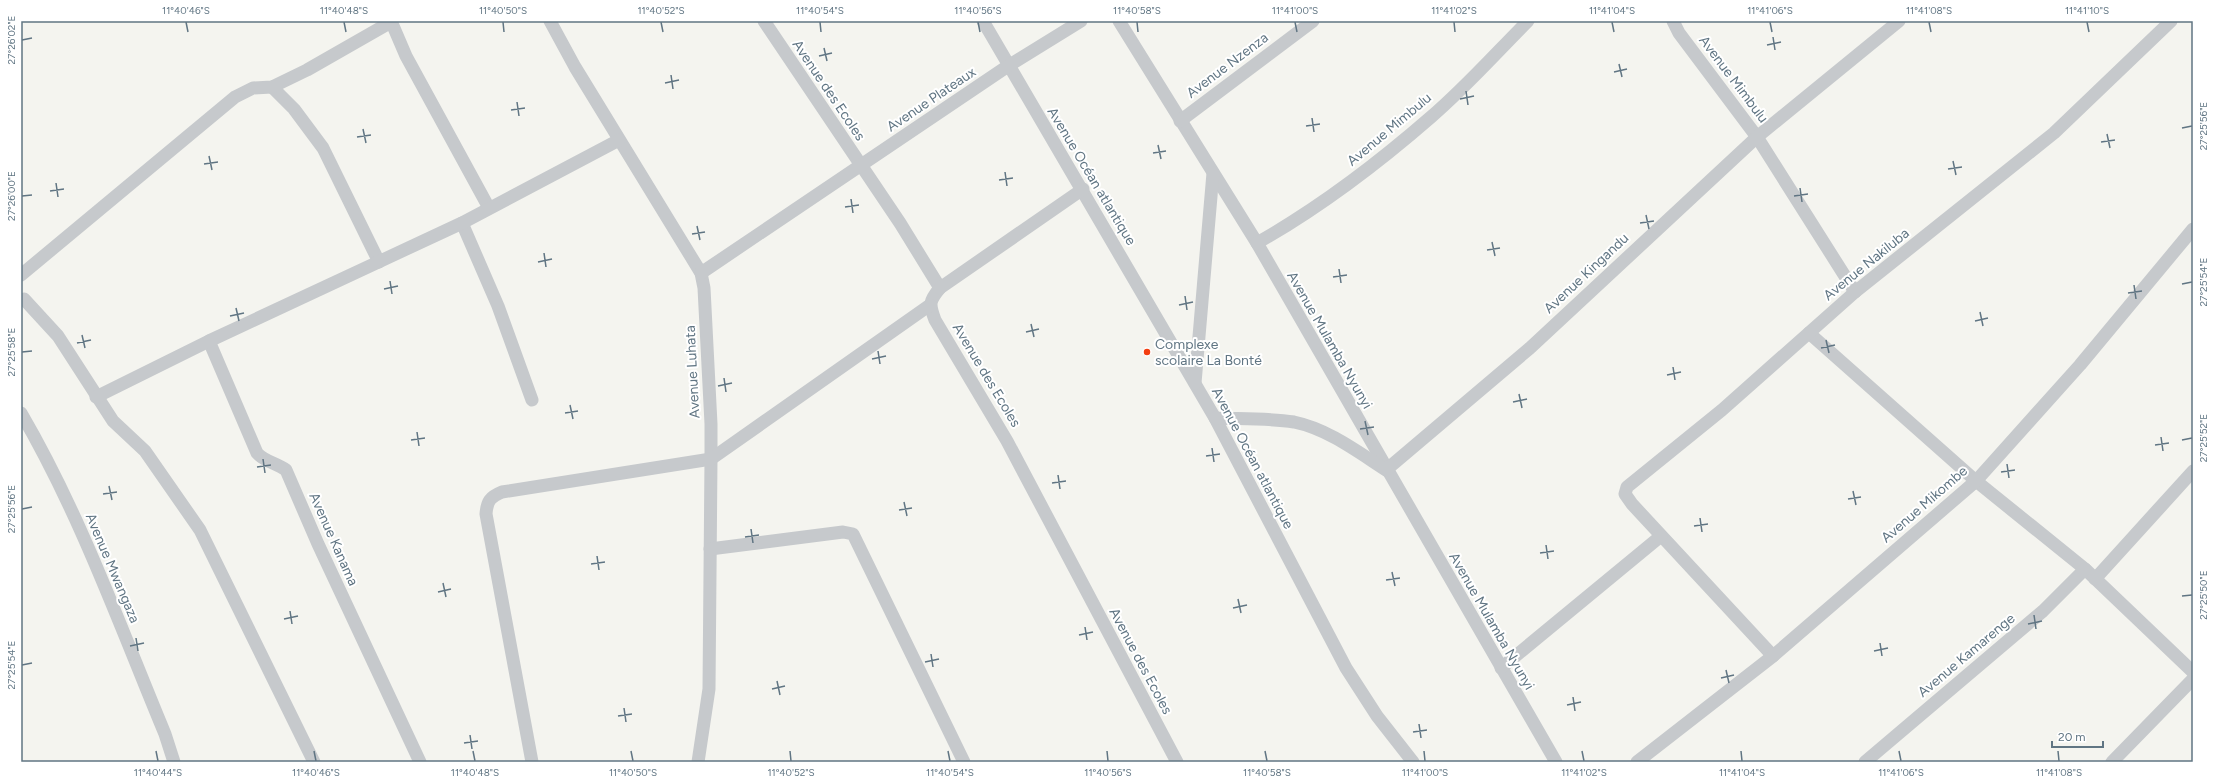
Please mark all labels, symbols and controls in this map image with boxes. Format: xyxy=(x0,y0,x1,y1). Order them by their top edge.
text: 11°40'46"S xyxy=(162,4,210,17)
text: 11°40'48"S xyxy=(320,4,368,17)
text: 11°40'50"S xyxy=(479,4,527,17)
text: 11°40'52"S xyxy=(637,4,685,17)
text: 11°40'54"S xyxy=(796,4,844,17)
text: 11°40'56"S xyxy=(954,4,1002,17)
text: 11°40'58"S xyxy=(1113,4,1161,17)
text: 11°41'00"S xyxy=(1272,4,1318,17)
text: 11°41'02"S xyxy=(1431,4,1477,17)
text: 11°41'04"S xyxy=(1589,4,1635,17)
text: 11°41'06"S xyxy=(1747,4,1793,17)
text: 11°41'08"S xyxy=(1906,4,1952,17)
text: 11°41'10"S xyxy=(2065,4,2109,17)
text: 27°26'02"E xyxy=(5,15,18,65)
street label: Avenue Nzenza xyxy=(1183,29,1272,102)
street label: Avenue Mimbulu xyxy=(1695,32,1772,126)
street label: Avenue des Ecoles xyxy=(789,37,869,144)
street label: Avenue Plateaux xyxy=(884,63,979,135)
street label: Avenue Mimbulu xyxy=(1344,89,1435,170)
text: 27°25'56"E xyxy=(2197,102,2210,150)
street label: Avenue Océan atlantique xyxy=(1044,104,1140,249)
text: 27°26'00"E xyxy=(5,171,18,221)
street label: Avenue Nakiluba xyxy=(1820,225,1912,304)
street label: Avenue Kingandu xyxy=(1540,230,1632,317)
text: 27°25'54"E xyxy=(2197,257,2210,307)
street label: Avenue Mulamba Nyunyi xyxy=(1283,269,1376,412)
street label: Avenue des Ecoles xyxy=(949,320,1024,430)
street label: Avenue Luhata xyxy=(682,325,703,419)
text: 27°25'58"E xyxy=(5,327,18,377)
place label: Complexe scolaire La Bonté xyxy=(1155,336,1262,369)
marker: Complexe scolaire La Bonté xyxy=(1142,347,1152,357)
street label: Avenue Océan atlantique xyxy=(1208,385,1297,532)
text: 27°25'52"E xyxy=(2197,414,2210,462)
street label: Avenue Mikombe xyxy=(1878,462,1971,546)
text: 27°25'56"E xyxy=(5,485,18,533)
street label: Avenue Kanama xyxy=(305,490,362,589)
street label: Avenue Mwangaza xyxy=(82,511,143,626)
street label: Avenue Mulamba Nyunyi xyxy=(1445,550,1538,693)
text: 27°25'50"E xyxy=(2197,570,2210,620)
street label: Avenue des Ecoles xyxy=(1105,605,1176,717)
street label: Avenue Kamarenge xyxy=(1914,610,2019,701)
text: 27°25'54"E xyxy=(5,640,18,690)
scale bar xyxy=(2052,723,2103,749)
text: 20 m xyxy=(2058,730,2086,744)
text: 11°40'44"S xyxy=(134,766,182,779)
text: 11°40'46"S xyxy=(292,766,340,779)
text: 11°40'48"S xyxy=(451,766,499,779)
text: 11°40'50"S xyxy=(609,766,657,779)
text: 11°40'52"S xyxy=(767,766,815,779)
text: 11°40'54"S xyxy=(926,766,974,779)
text: 11°40'56"S xyxy=(1084,766,1132,779)
text: 11°40'58"S xyxy=(1243,766,1291,779)
text: 11°41'00"S xyxy=(1402,766,1448,779)
text: 11°41'02"S xyxy=(1561,766,1607,779)
text: 11°41'04"S xyxy=(1719,766,1765,779)
text: 11°41'06"S xyxy=(1878,766,1924,779)
text: 11°41'08"S xyxy=(2036,766,2082,779)

